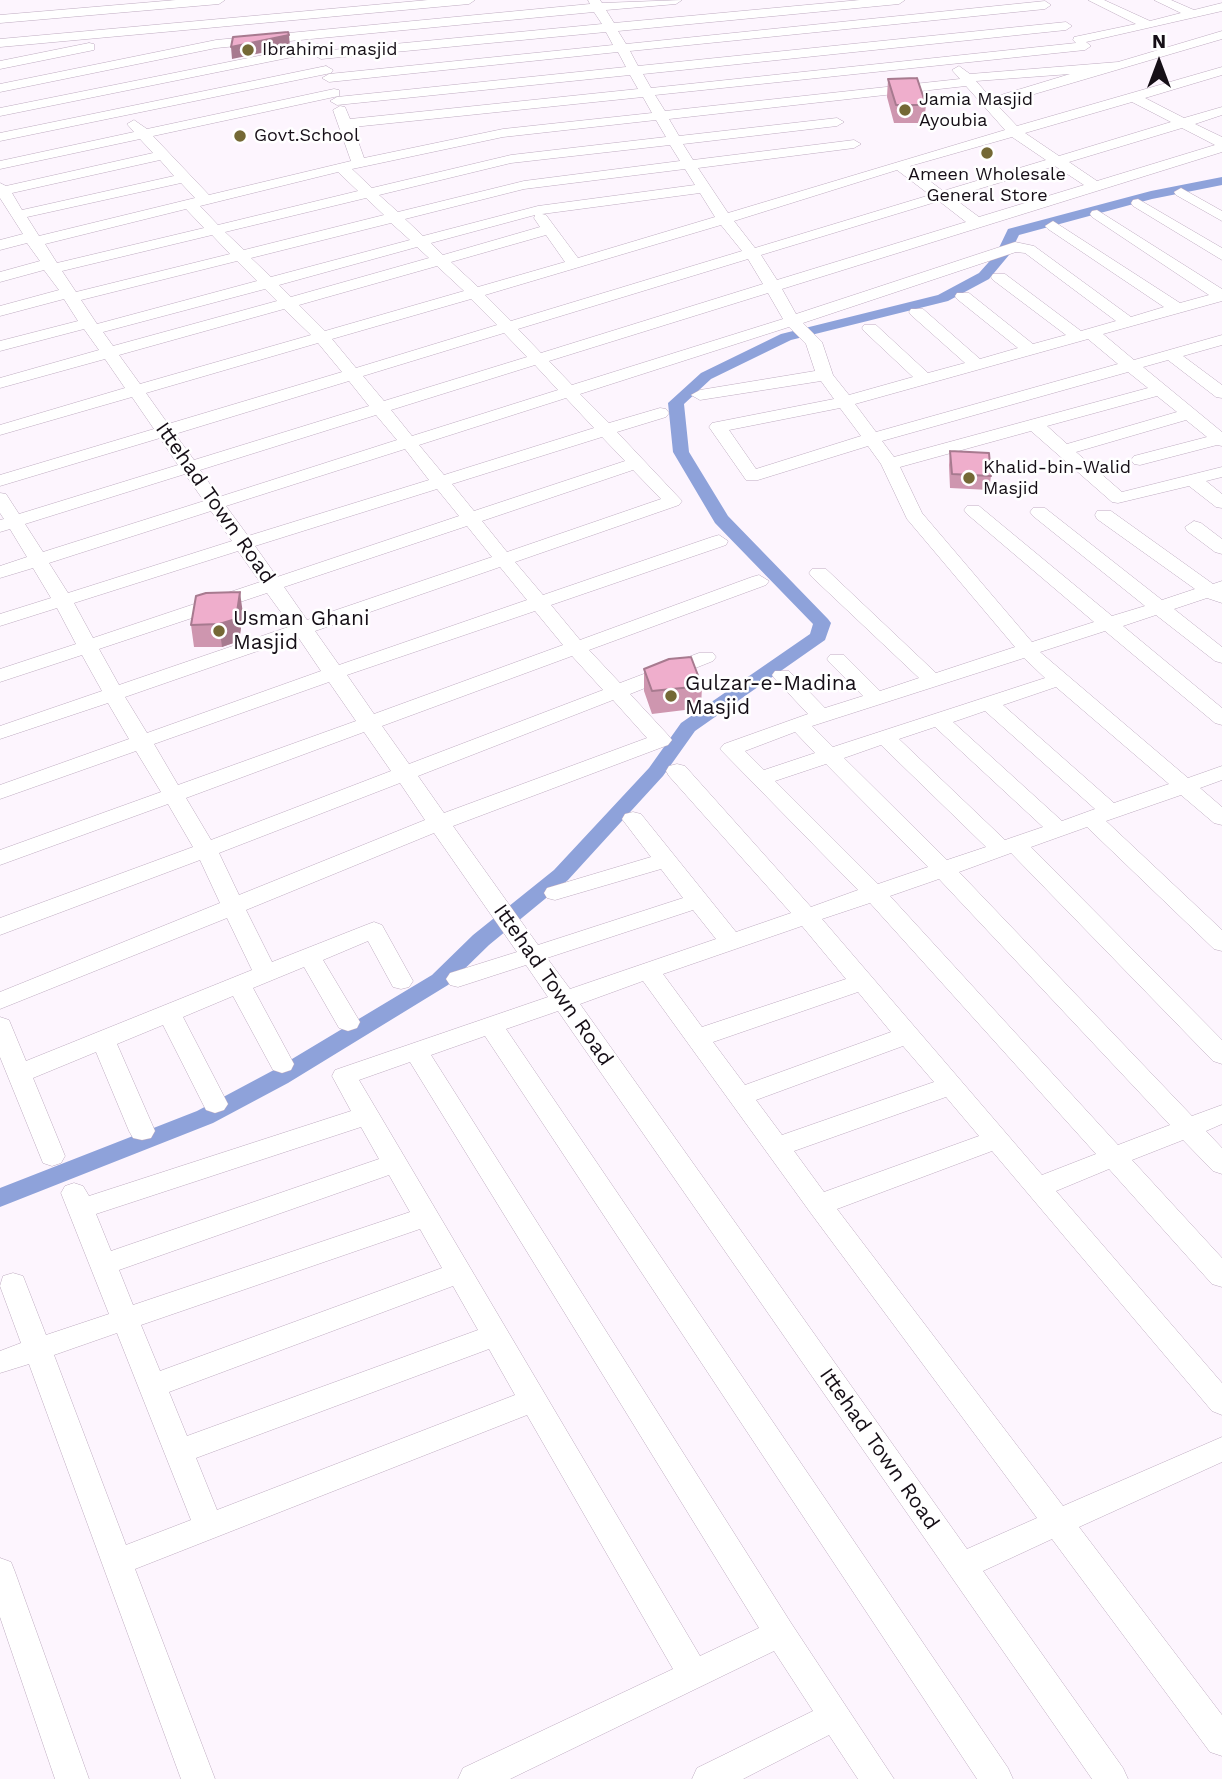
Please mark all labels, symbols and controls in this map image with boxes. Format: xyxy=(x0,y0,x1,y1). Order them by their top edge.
north arrow xyxy=(1124,28,1194,98)
text: N xyxy=(1152,30,1166,53)
place label: Ibrahimi masjid xyxy=(262,39,398,61)
marker: Ibrahimi masjid xyxy=(240,42,256,58)
place label: Jamia Masjid Ayoubia xyxy=(919,89,1033,132)
marker: Jamia Masjid Ayoubia xyxy=(897,102,913,118)
place label: Govt.School xyxy=(254,125,359,147)
marker: Govt.School xyxy=(232,128,248,144)
marker: Ameen Wholesale General Store xyxy=(979,145,995,161)
place label: Ameen Wholesale General Store xyxy=(908,164,1066,206)
street label: Ittehad Town Road xyxy=(150,417,280,589)
place label: Khalid-bin-Walid Masjid xyxy=(983,457,1131,500)
marker: Khalid-bin-Walid Masjid xyxy=(961,470,977,486)
place label: Usman Ghani Masjid xyxy=(233,606,369,656)
marker: Usman Ghani Masjid xyxy=(211,623,227,639)
place label: Gulzar-e-Madina Masjid xyxy=(685,671,857,721)
marker: Gulzar-e-Madina Masjid xyxy=(663,688,679,704)
street label: Ittehad Town Road xyxy=(488,899,618,1071)
street label: Ittehad Town Road xyxy=(814,1363,944,1535)

